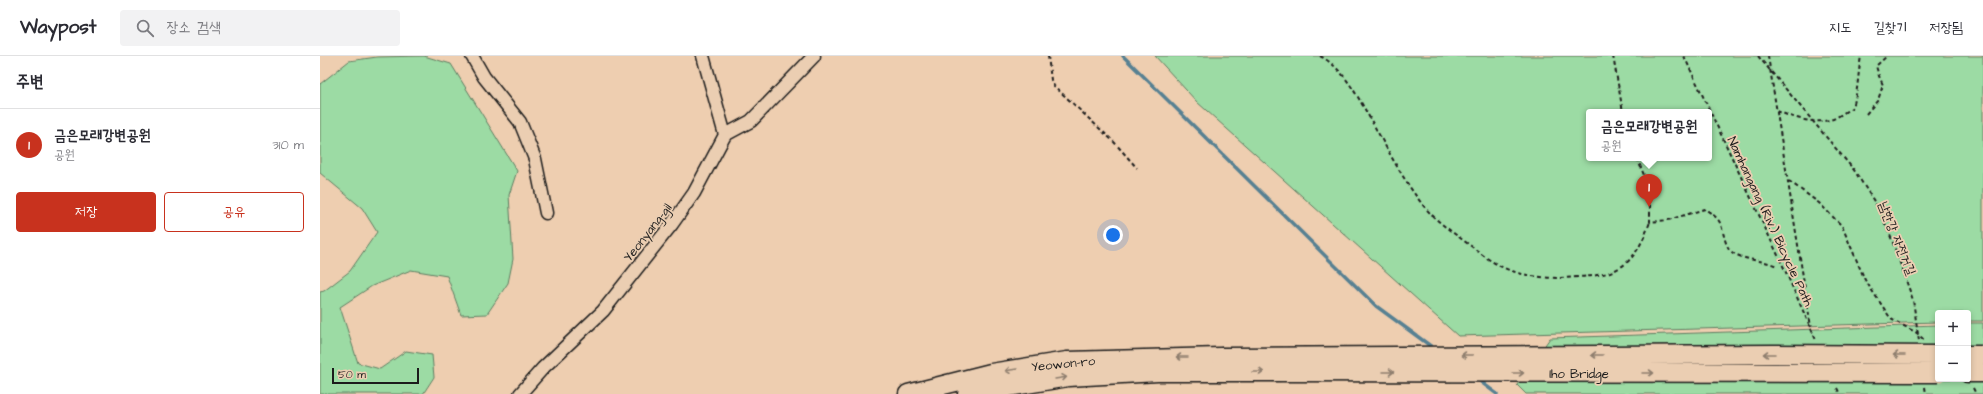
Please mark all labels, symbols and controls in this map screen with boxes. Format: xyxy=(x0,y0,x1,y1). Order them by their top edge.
search box xyxy=(120,10,400,46)
text: Waypost xyxy=(20,14,96,41)
icon: search xyxy=(134,17,156,39)
text: 장소 검색 xyxy=(166,17,221,38)
text: 지도 xyxy=(1829,18,1851,38)
text: 길찾기 xyxy=(1873,18,1907,38)
text: 저장됨 xyxy=(1929,18,1963,38)
text: 주변 xyxy=(16,70,43,94)
popup xyxy=(1586,109,1712,161)
text: 금은모래강변공원 xyxy=(1601,116,1697,137)
text: 금은모래강변공원 xyxy=(54,125,151,146)
street label: Namhangang (Riv.) Bicycle Path xyxy=(1722,134,1818,310)
text: 1 xyxy=(28,136,30,154)
text: 310 m xyxy=(272,136,304,154)
text: 공원 xyxy=(1601,137,1622,155)
text: 공원 xyxy=(54,146,75,164)
pin: 1 xyxy=(1636,174,1662,207)
button: 저장 xyxy=(16,192,156,232)
button: 공유 xyxy=(164,192,304,232)
street label: 남한강 자전거길 xyxy=(1874,199,1920,278)
street label: Yeonyang-gil xyxy=(619,200,677,266)
your location xyxy=(1103,225,1123,245)
map controls xyxy=(1935,310,1971,382)
button: + xyxy=(1935,310,1971,346)
button: − xyxy=(1935,346,1971,382)
one-way arrow xyxy=(1763,350,1776,358)
one-way arrow xyxy=(1591,351,1604,359)
one-way arrow xyxy=(1893,351,1906,359)
street label: Yeowon-ro xyxy=(1030,352,1097,376)
one-way arrow xyxy=(1461,352,1474,359)
one-way arrow xyxy=(1176,353,1189,361)
street label: Iho Bridge xyxy=(1549,365,1609,384)
scale bar xyxy=(332,366,419,385)
one-way arrow xyxy=(1005,366,1018,374)
text: 50 m xyxy=(338,367,366,382)
one-way arrow xyxy=(1251,368,1264,376)
one-way arrow xyxy=(1381,368,1394,376)
one-way arrow xyxy=(1511,369,1524,377)
one-way arrow xyxy=(1641,369,1654,377)
one-way arrow xyxy=(1054,374,1067,382)

